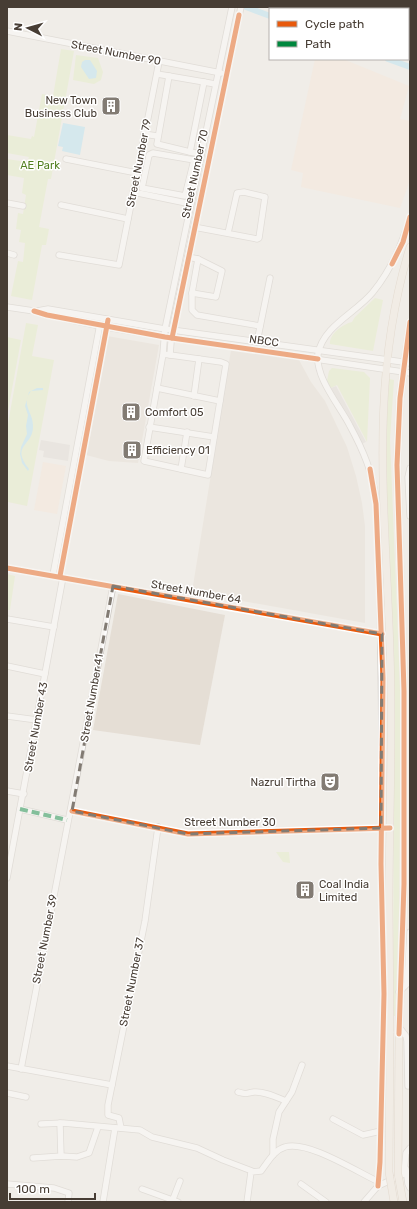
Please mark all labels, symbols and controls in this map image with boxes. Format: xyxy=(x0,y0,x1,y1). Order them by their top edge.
north arrow xyxy=(8,8,48,48)
legend xyxy=(269,8,409,60)
text: Cycle path xyxy=(305,17,364,31)
text: N xyxy=(12,22,25,32)
text: Path xyxy=(305,37,331,51)
street label: Street Number 90 xyxy=(70,38,162,68)
place label: New Town Business Club xyxy=(25,94,97,120)
building icon: New Town Business Club xyxy=(100,95,122,117)
street label: Street Number 79 xyxy=(124,118,154,208)
street label: Street Number 70 xyxy=(179,128,211,220)
park label: AE Park xyxy=(20,159,60,172)
street label: NBCC xyxy=(248,332,280,350)
building icon: Comfort 05 xyxy=(120,401,142,423)
place label: Comfort 05 xyxy=(145,406,204,419)
building icon: Efficiency 01 xyxy=(121,439,143,461)
place label: Efficiency 01 xyxy=(146,444,210,457)
street label: Street Number 64 xyxy=(150,578,242,606)
street label: Street Number 41 xyxy=(78,653,106,743)
street label: Street Number 43 xyxy=(22,681,50,773)
theatre icon: Nazrul Tirtha xyxy=(319,771,341,793)
place label: Nazrul Tirtha xyxy=(251,776,316,789)
street label: Street Number 30 xyxy=(184,816,276,829)
place label: Coal India Limited xyxy=(319,878,369,904)
building icon: Coal India Limited xyxy=(294,879,316,901)
street label: Street Number 39 xyxy=(30,893,60,985)
street label: Street Number 37 xyxy=(117,936,147,1027)
scale bar xyxy=(10,1175,95,1201)
text: 100 m xyxy=(16,1182,50,1196)

